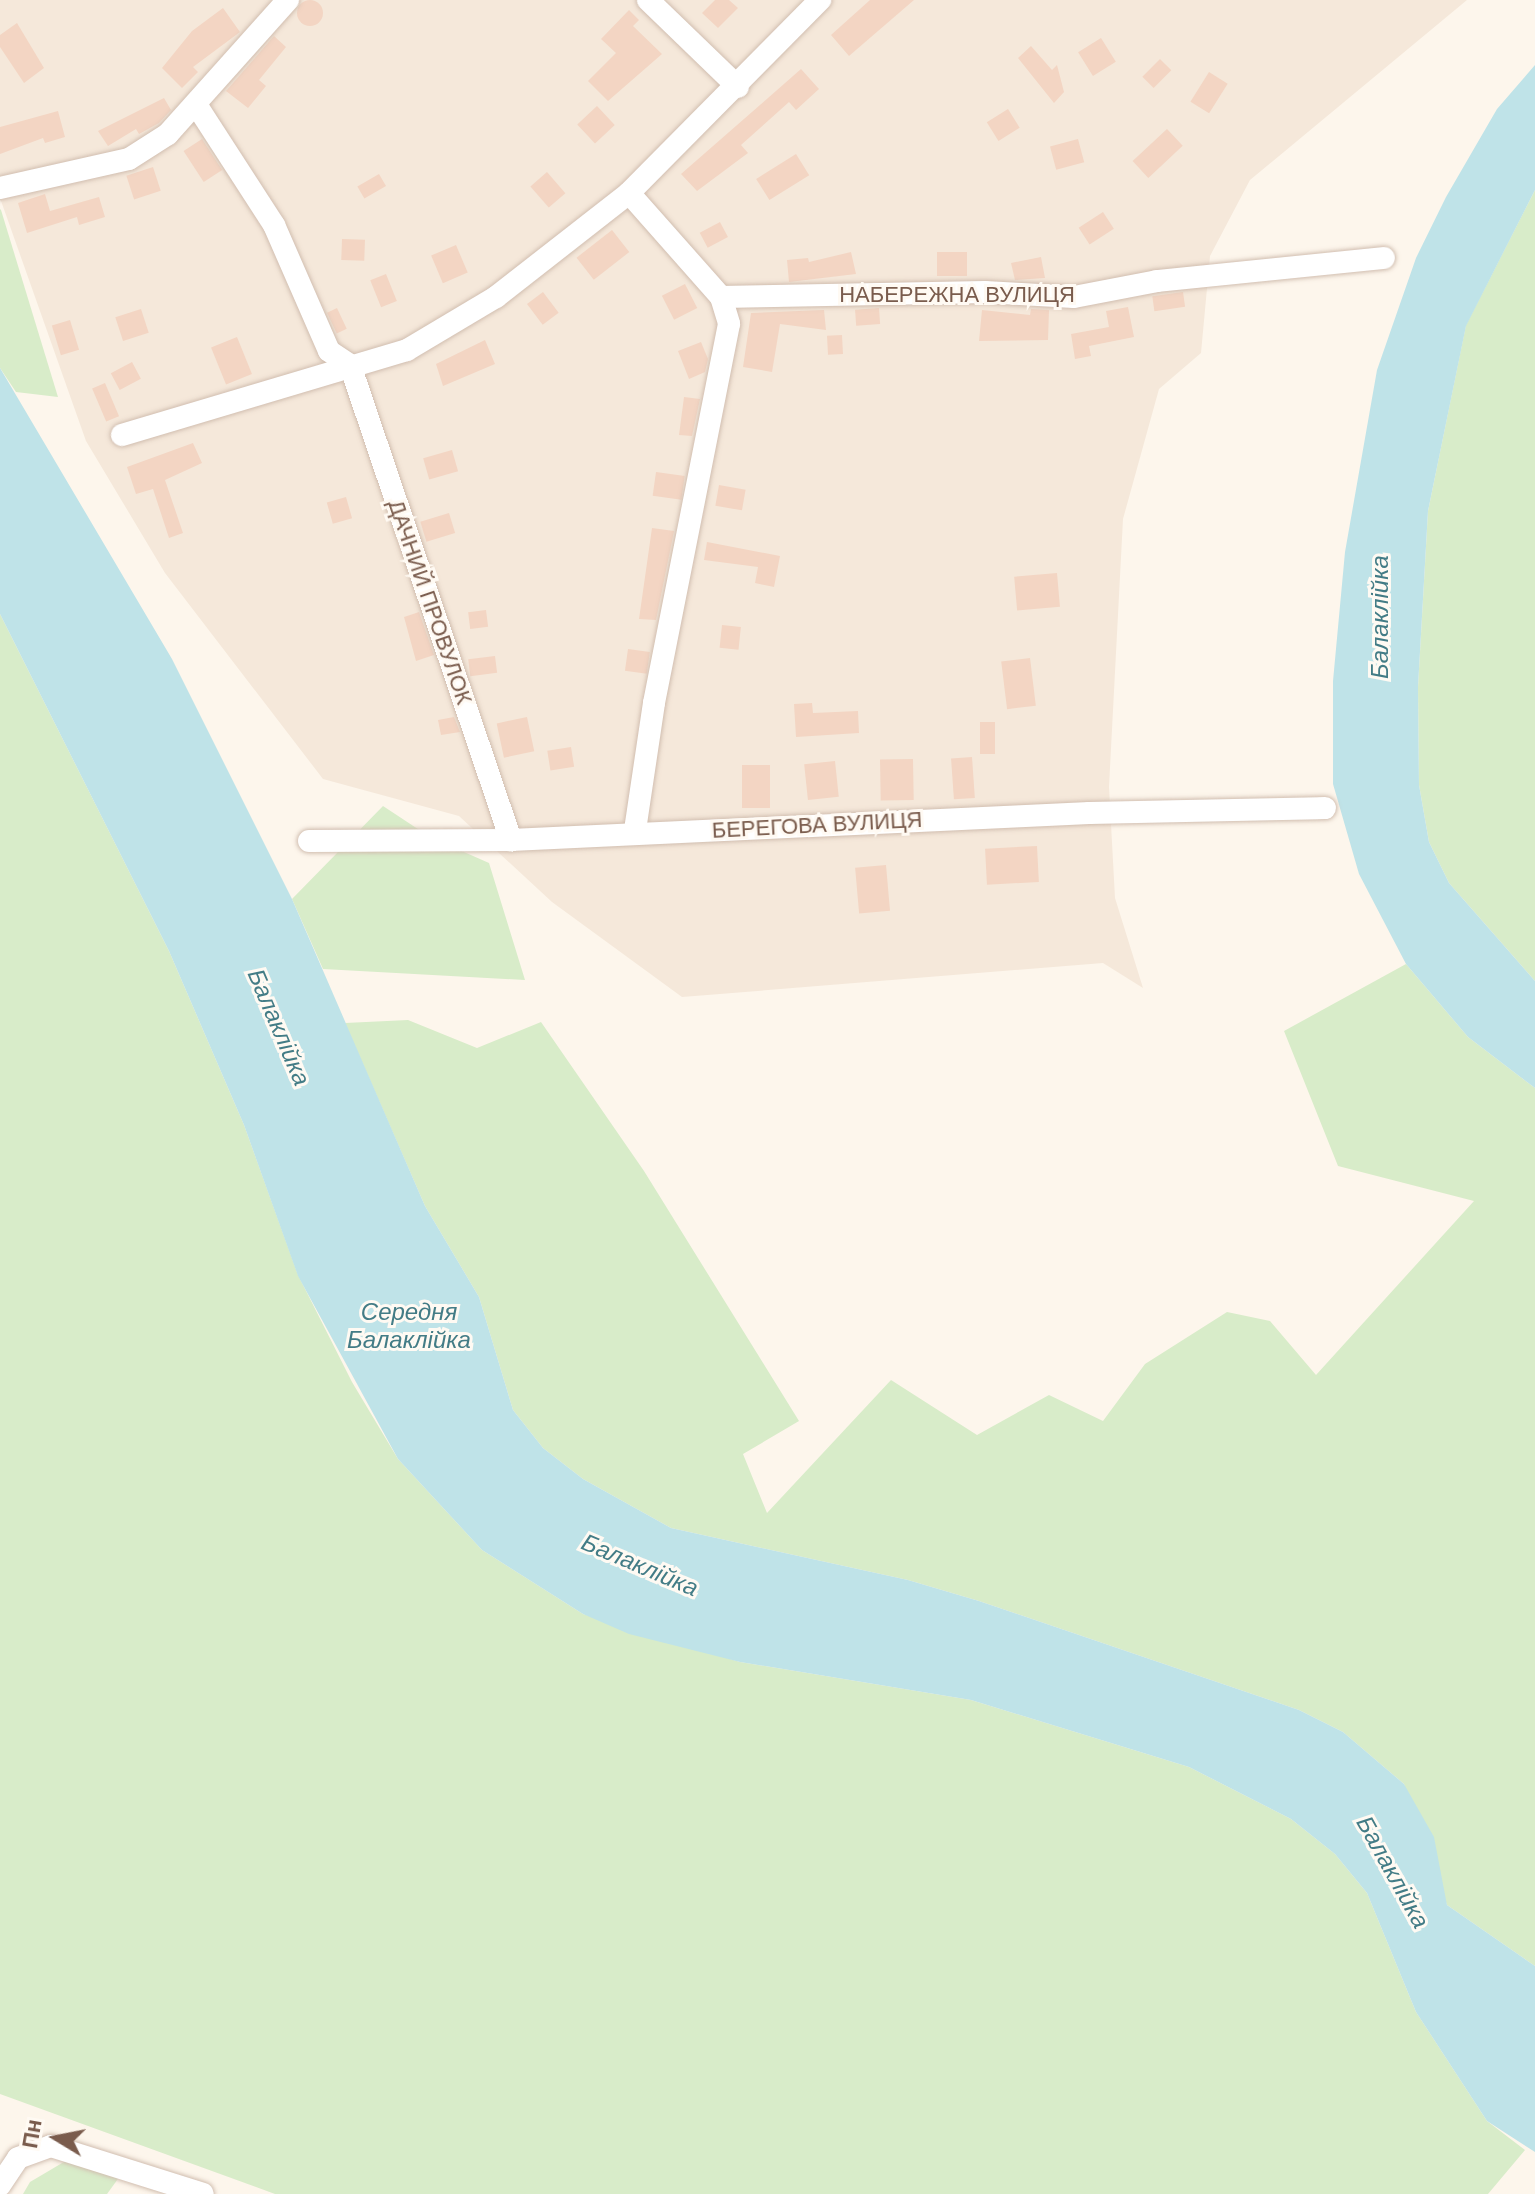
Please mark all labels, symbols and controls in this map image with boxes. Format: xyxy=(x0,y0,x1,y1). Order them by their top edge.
street label: НАБЕРЕЖНА ВУЛИЦЯ xyxy=(839,282,1075,308)
street label: ДАЧНИЙ ПРОВУЛОК xyxy=(383,496,477,708)
water label: Балаклійка xyxy=(1366,555,1394,679)
street label: БЕРЕГОВА ВУЛИЦЯ xyxy=(711,806,923,844)
water label: Балаклійка xyxy=(242,964,316,1090)
water label: Середня Балаклійка xyxy=(347,1298,471,1354)
water label: Балаклійка xyxy=(577,1528,703,1602)
water label: Балаклійка xyxy=(1350,1811,1436,1933)
north arrow xyxy=(16,2098,96,2178)
text: Пн xyxy=(17,2117,47,2150)

